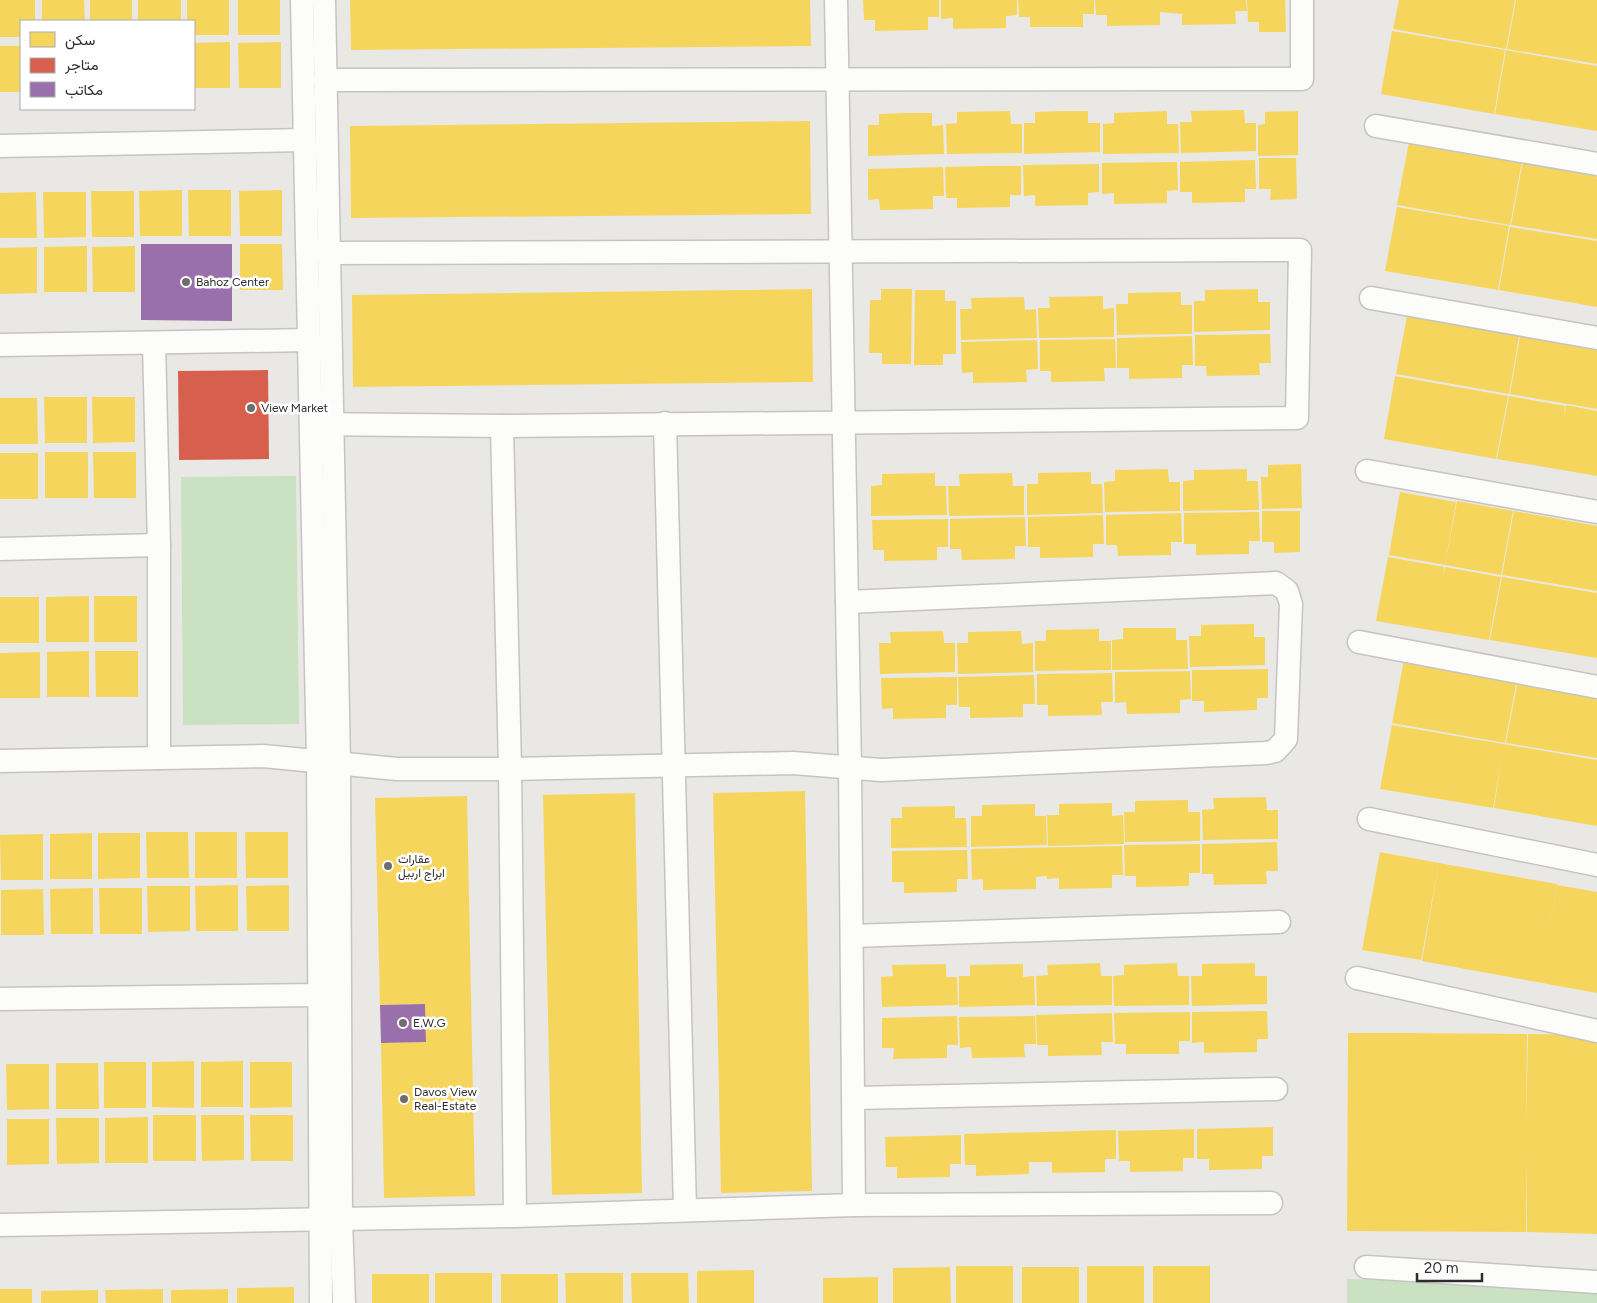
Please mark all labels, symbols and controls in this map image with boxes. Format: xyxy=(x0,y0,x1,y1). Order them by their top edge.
legend xyxy=(20,20,195,110)
text: سكن xyxy=(65,31,95,50)
text: متاجر xyxy=(64,56,99,74)
text: مكاتب xyxy=(65,81,103,99)
place label: Bahoz Center xyxy=(196,275,269,289)
marker: Bahoz Center xyxy=(180,276,192,288)
place label: View Market xyxy=(261,401,328,415)
marker: View Market xyxy=(245,402,257,414)
place label: عقارات ابراج اربیل xyxy=(398,852,445,882)
marker: عقارات ابراج اربیل xyxy=(382,860,394,872)
place label: E.W.G xyxy=(413,1016,446,1030)
marker: E.W.G xyxy=(397,1017,409,1029)
place label: Davos View Real-Estate xyxy=(414,1085,477,1113)
marker: Davos View Real-Estate xyxy=(398,1093,410,1105)
scale bar xyxy=(1417,1250,1482,1282)
text: 20 m xyxy=(1424,1259,1458,1277)

